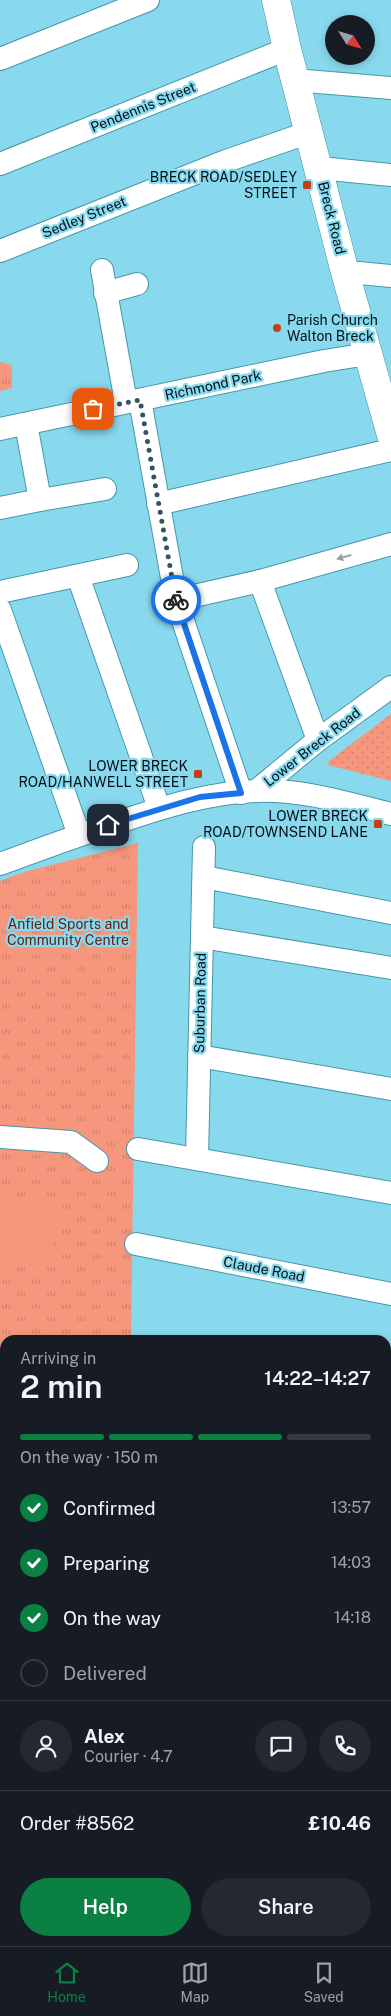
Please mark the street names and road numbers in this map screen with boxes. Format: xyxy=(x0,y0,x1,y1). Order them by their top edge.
street label: Pendennis Street xyxy=(88,79,198,135)
street label: Breck Road xyxy=(315,180,349,256)
street label: Sedley Street xyxy=(40,193,128,241)
street label: Richmond Park xyxy=(163,367,263,403)
street label: Lower Breck Road xyxy=(261,704,363,790)
street label: Suburban Road xyxy=(191,953,209,1053)
street label: Claude Road xyxy=(222,1253,306,1285)

